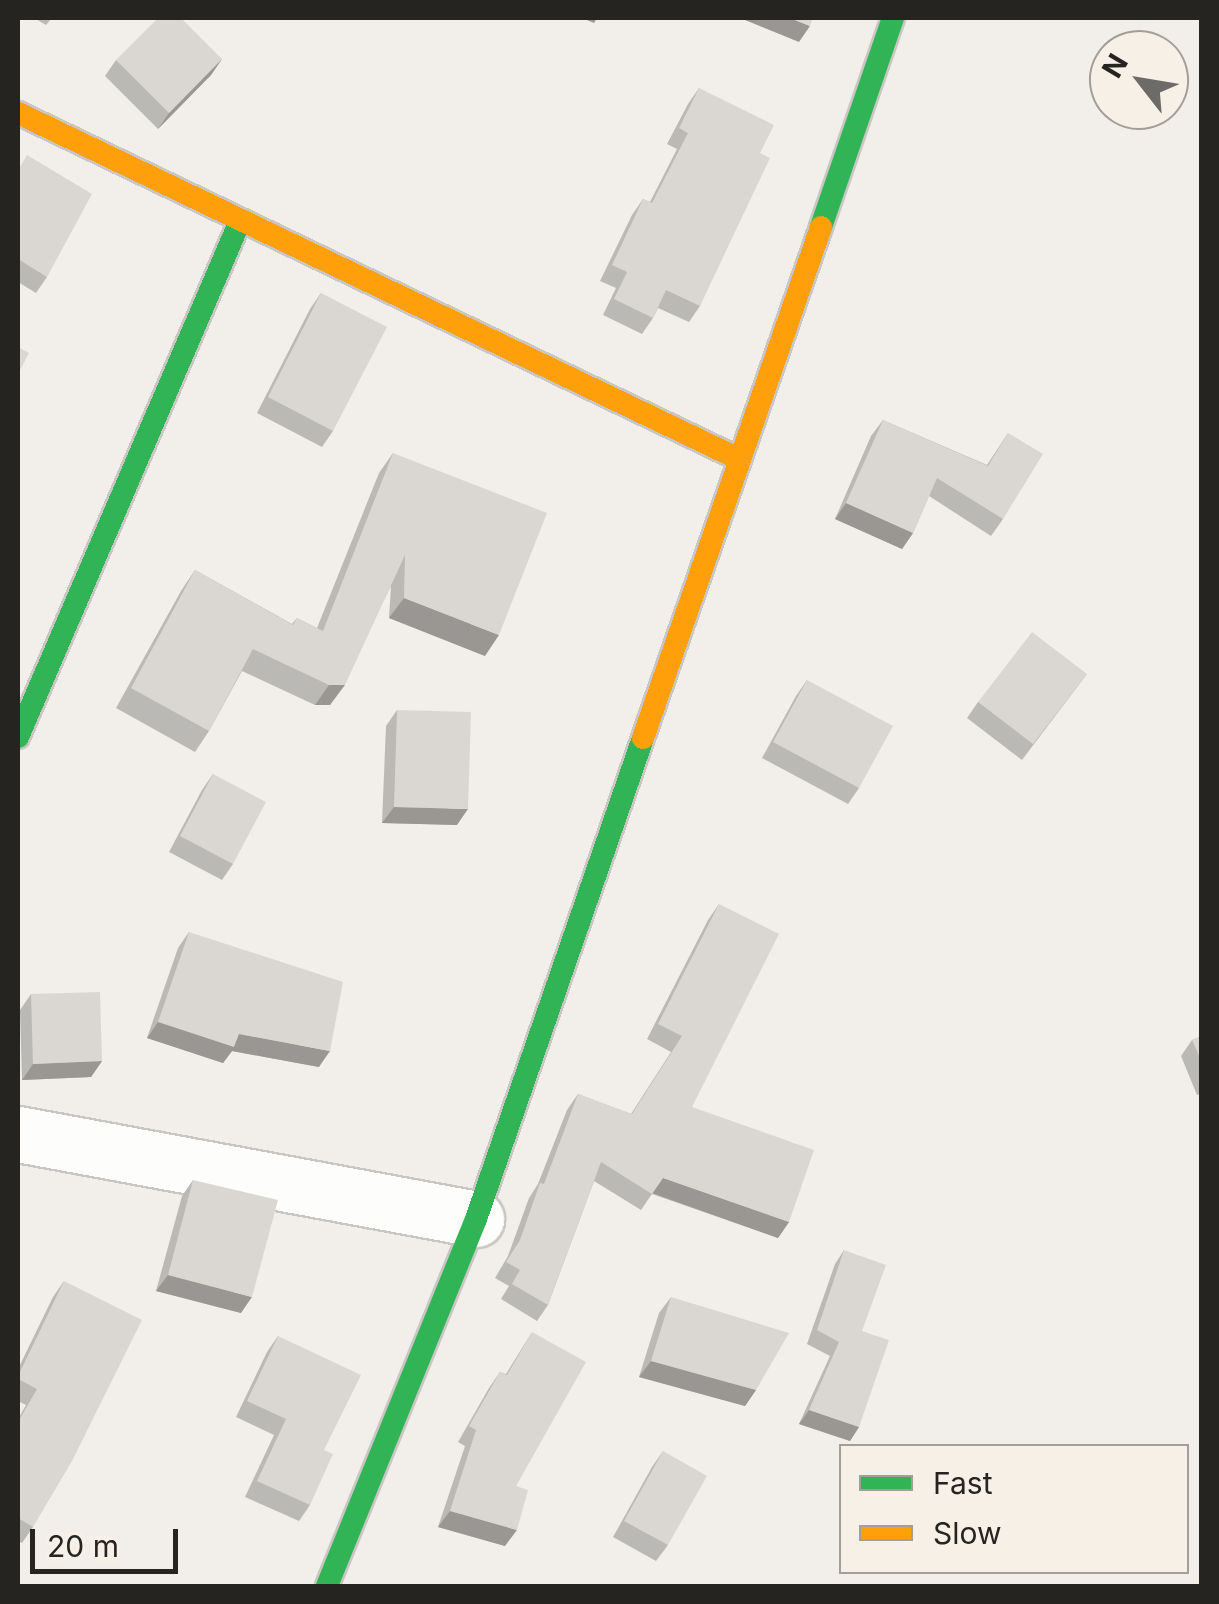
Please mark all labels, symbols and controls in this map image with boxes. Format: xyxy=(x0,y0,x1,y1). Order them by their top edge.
north arrow xyxy=(1089,30,1189,130)
text: N xyxy=(1095,48,1135,83)
legend xyxy=(839,1444,1189,1574)
text: Fast xyxy=(933,1465,992,1501)
scale bar xyxy=(35,1509,182,1571)
text: Slow xyxy=(933,1515,1002,1551)
text: 20 m xyxy=(47,1528,119,1564)

